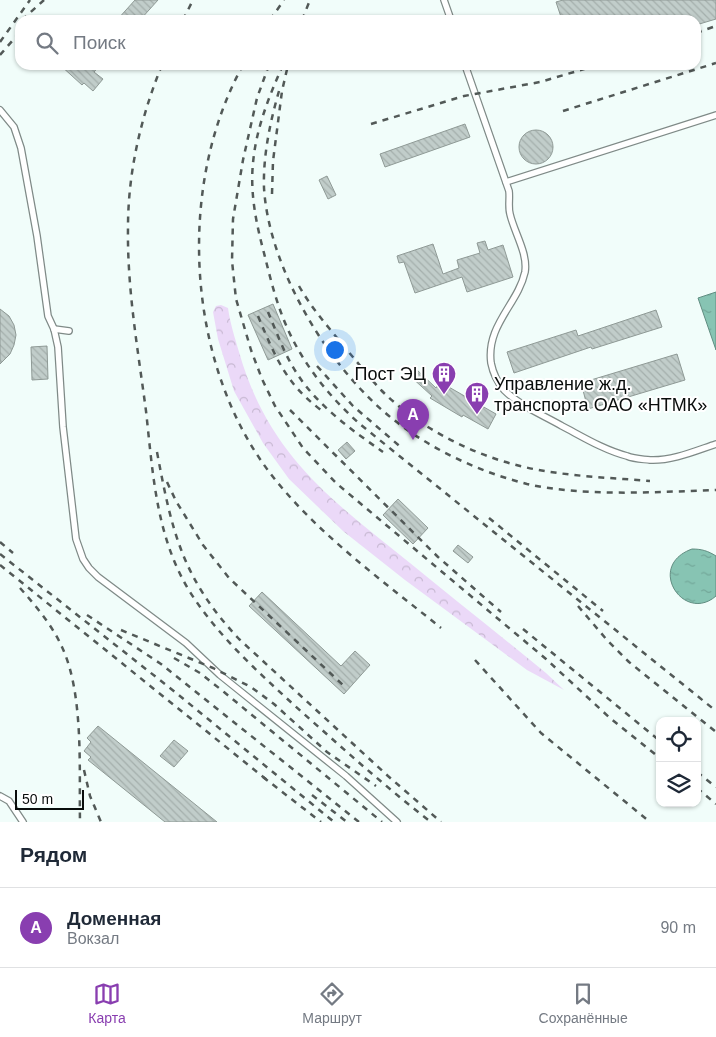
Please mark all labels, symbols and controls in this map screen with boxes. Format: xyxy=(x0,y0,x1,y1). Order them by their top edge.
search box xyxy=(15,15,701,70)
icon: search xyxy=(33,29,61,57)
text: Поиск xyxy=(73,32,126,53)
your location xyxy=(322,337,348,363)
building icon: Пост ЭЦ xyxy=(431,361,457,395)
place label: Пост ЭЦ xyxy=(355,364,426,384)
place label: Управление ж.д. транспорта ОАО «НТМК» xyxy=(494,374,707,415)
building icon: Управление ж.д. транспорта ОАО «НТМК» xyxy=(464,381,490,415)
pin: A xyxy=(397,399,429,440)
map controls xyxy=(656,717,701,807)
button: locate xyxy=(656,717,701,762)
button: layers xyxy=(656,762,701,807)
scale bar xyxy=(15,787,84,810)
text: 50 m xyxy=(22,791,53,807)
text: Рядом xyxy=(20,843,87,866)
text: Доменная xyxy=(67,908,161,929)
text: A xyxy=(30,919,42,936)
text: 90 m xyxy=(660,919,696,936)
text: Вокзал xyxy=(67,930,119,947)
tab: Карта xyxy=(88,980,126,1026)
tab: Маршрут xyxy=(302,980,362,1026)
tab: Сохранённые xyxy=(539,980,628,1026)

